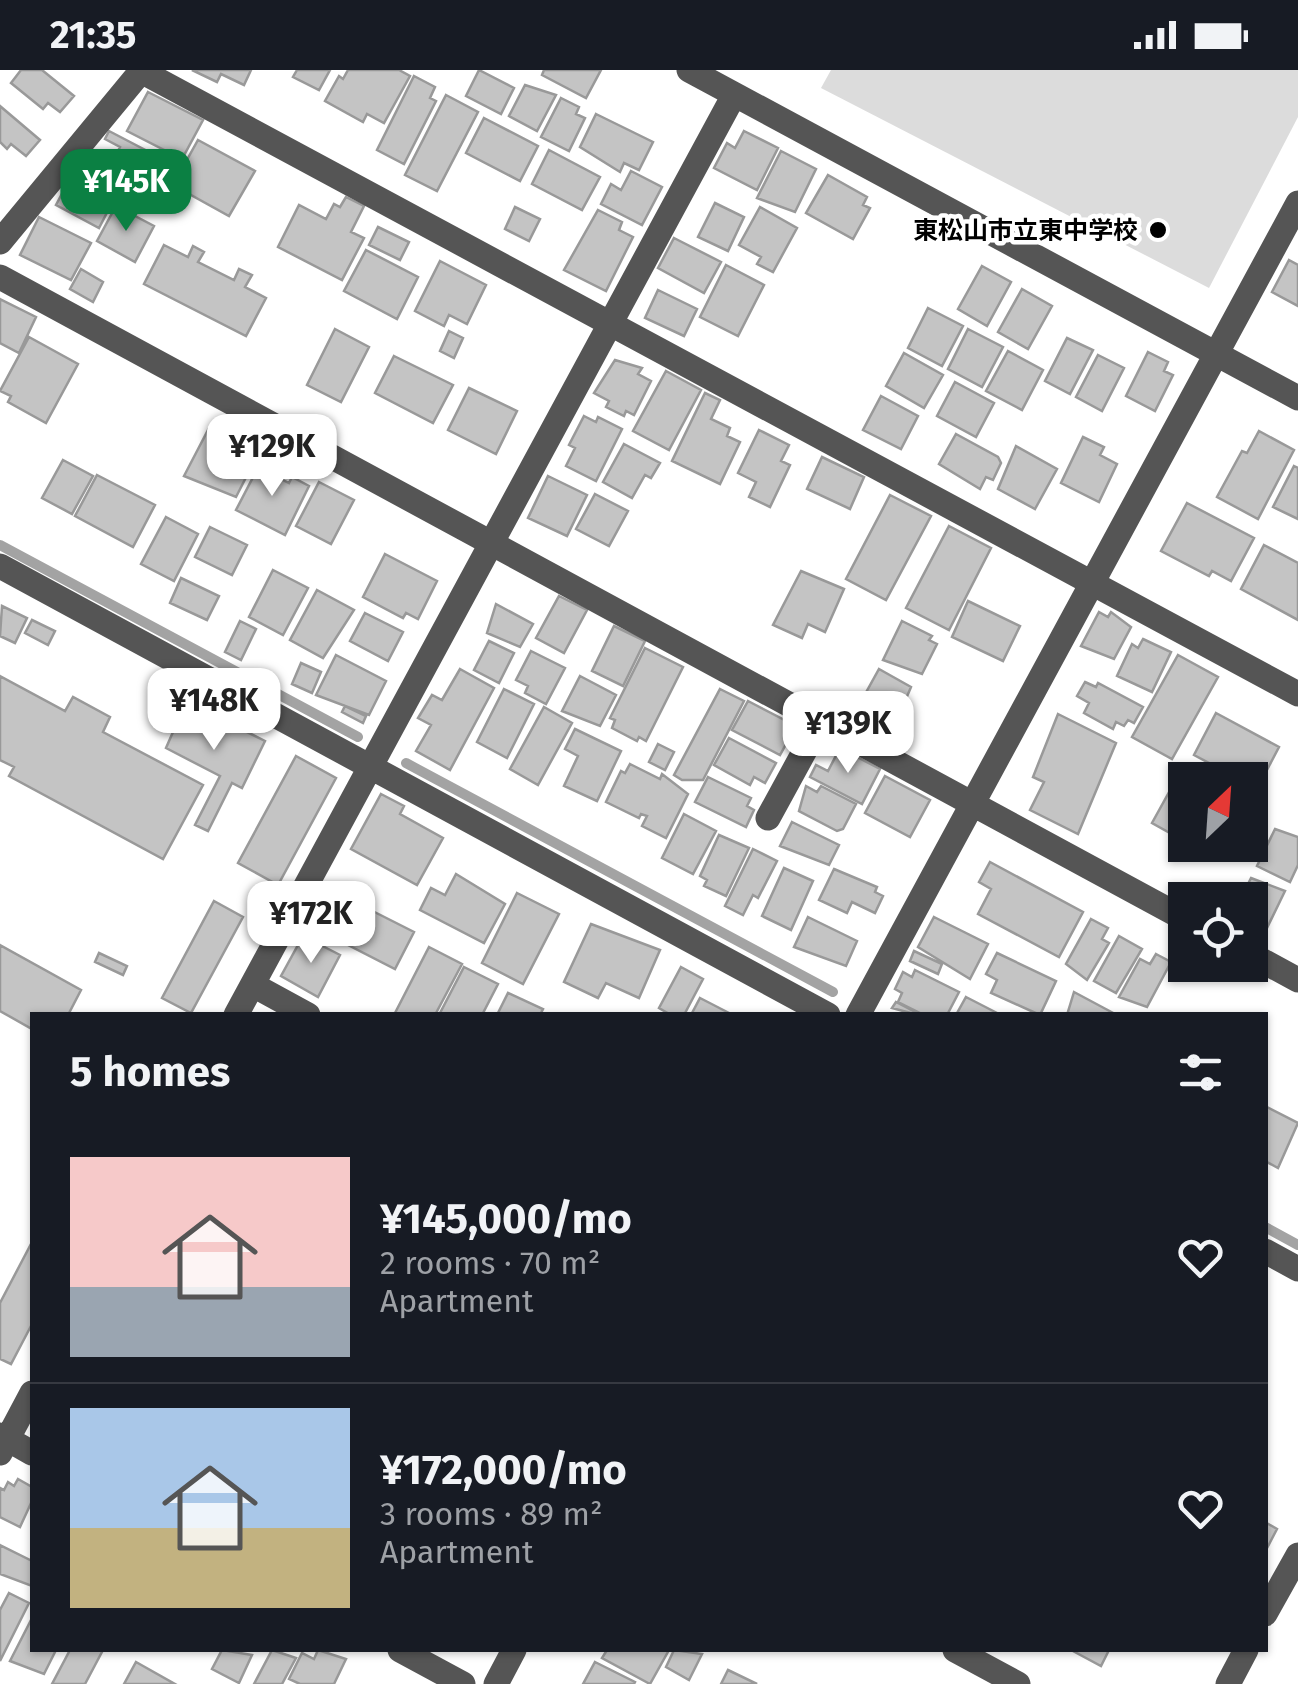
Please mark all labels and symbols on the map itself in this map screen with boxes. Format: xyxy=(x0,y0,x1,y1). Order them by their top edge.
pin: ¥145K xyxy=(56,149,196,234)
place label: 東松山市立東中学校 xyxy=(913,216,1138,246)
marker: 東松山市立東中学校 xyxy=(1147,219,1169,241)
pin: ¥129K xyxy=(202,414,342,499)
pin: ¥148K xyxy=(144,668,284,753)
pin: ¥139K xyxy=(778,691,918,776)
north arrow xyxy=(1168,762,1268,862)
pin: ¥172K xyxy=(241,881,381,966)

